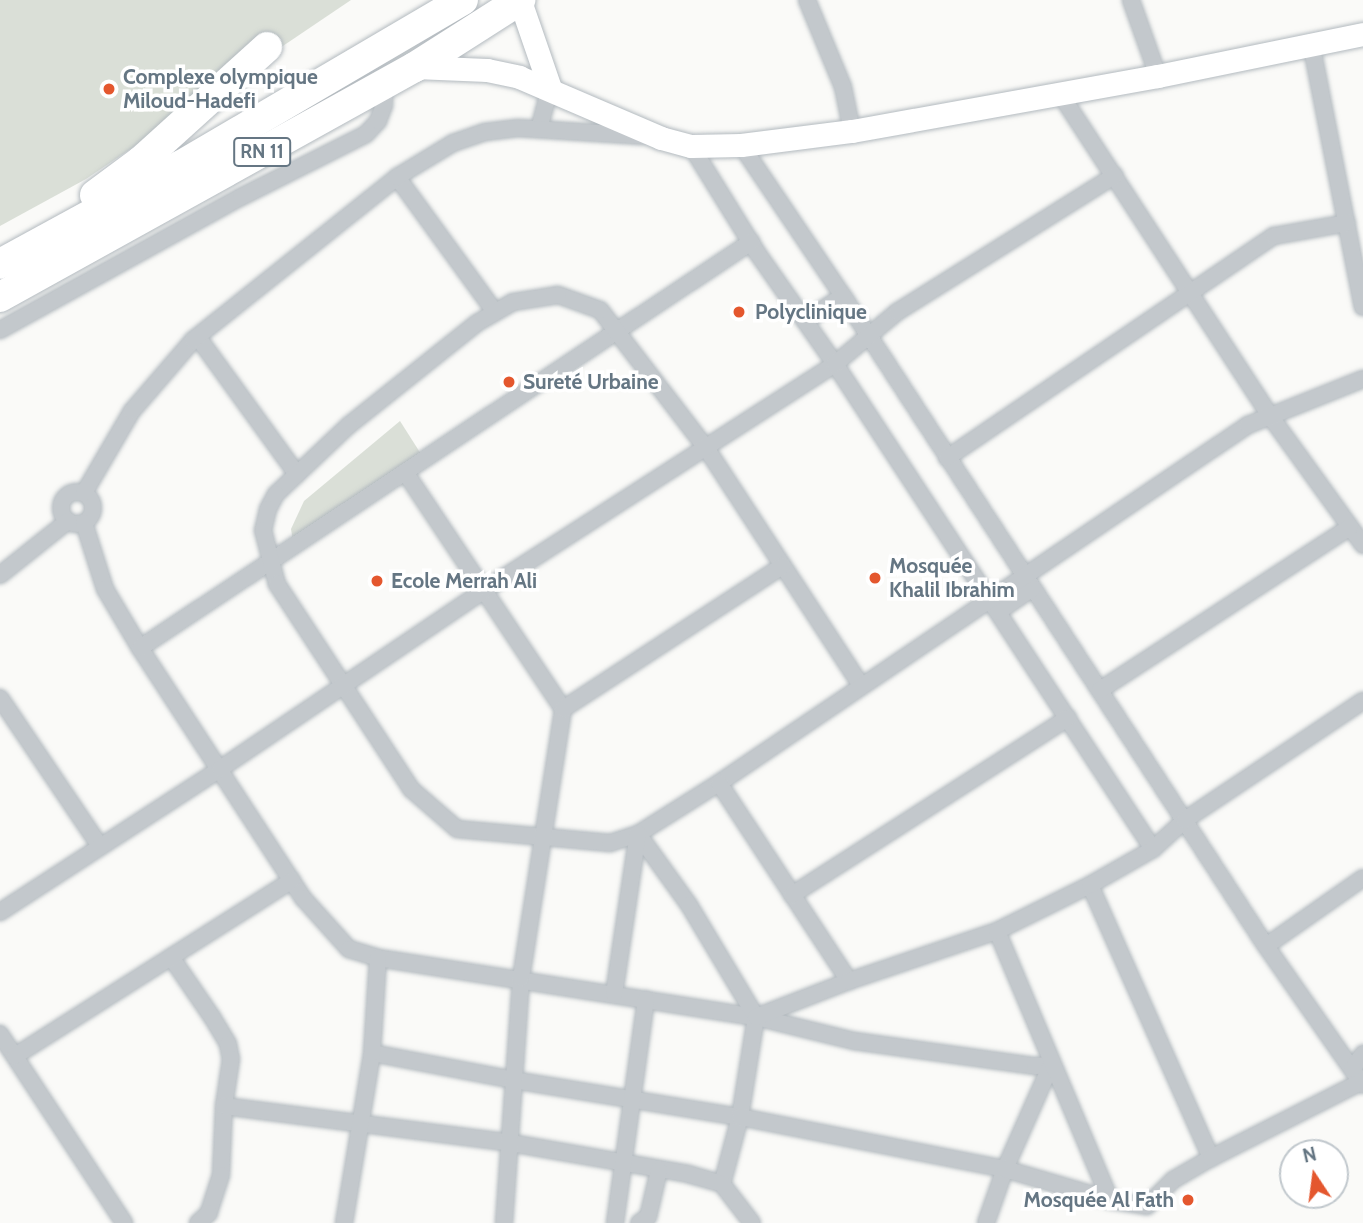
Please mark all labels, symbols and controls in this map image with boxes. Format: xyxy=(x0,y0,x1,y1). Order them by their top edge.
place label: Complexe olympique Miloud-Hadefi xyxy=(123,64,318,114)
marker: Complexe olympique Miloud-Hadefi xyxy=(101,81,117,97)
road number: RN 11 xyxy=(232,136,292,168)
place label: Polyclinique xyxy=(755,299,867,325)
marker: Polyclinique xyxy=(729,302,749,322)
place label: Sureté Urbaine xyxy=(523,369,659,395)
marker: Sureté Urbaine xyxy=(501,374,517,390)
place label: Mosquée Khalil Ibrahim xyxy=(889,553,1015,603)
place label: Ecole Merrah Ali xyxy=(391,568,537,594)
marker: Mosquée Khalil Ibrahim xyxy=(867,570,883,586)
marker: Ecole Merrah Ali xyxy=(369,573,385,589)
north arrow xyxy=(1279,1139,1349,1209)
text: N xyxy=(1300,1142,1319,1168)
place label: Mosquée Al Fath xyxy=(1023,1187,1174,1213)
marker: Mosquée Al Fath xyxy=(1180,1192,1196,1208)

